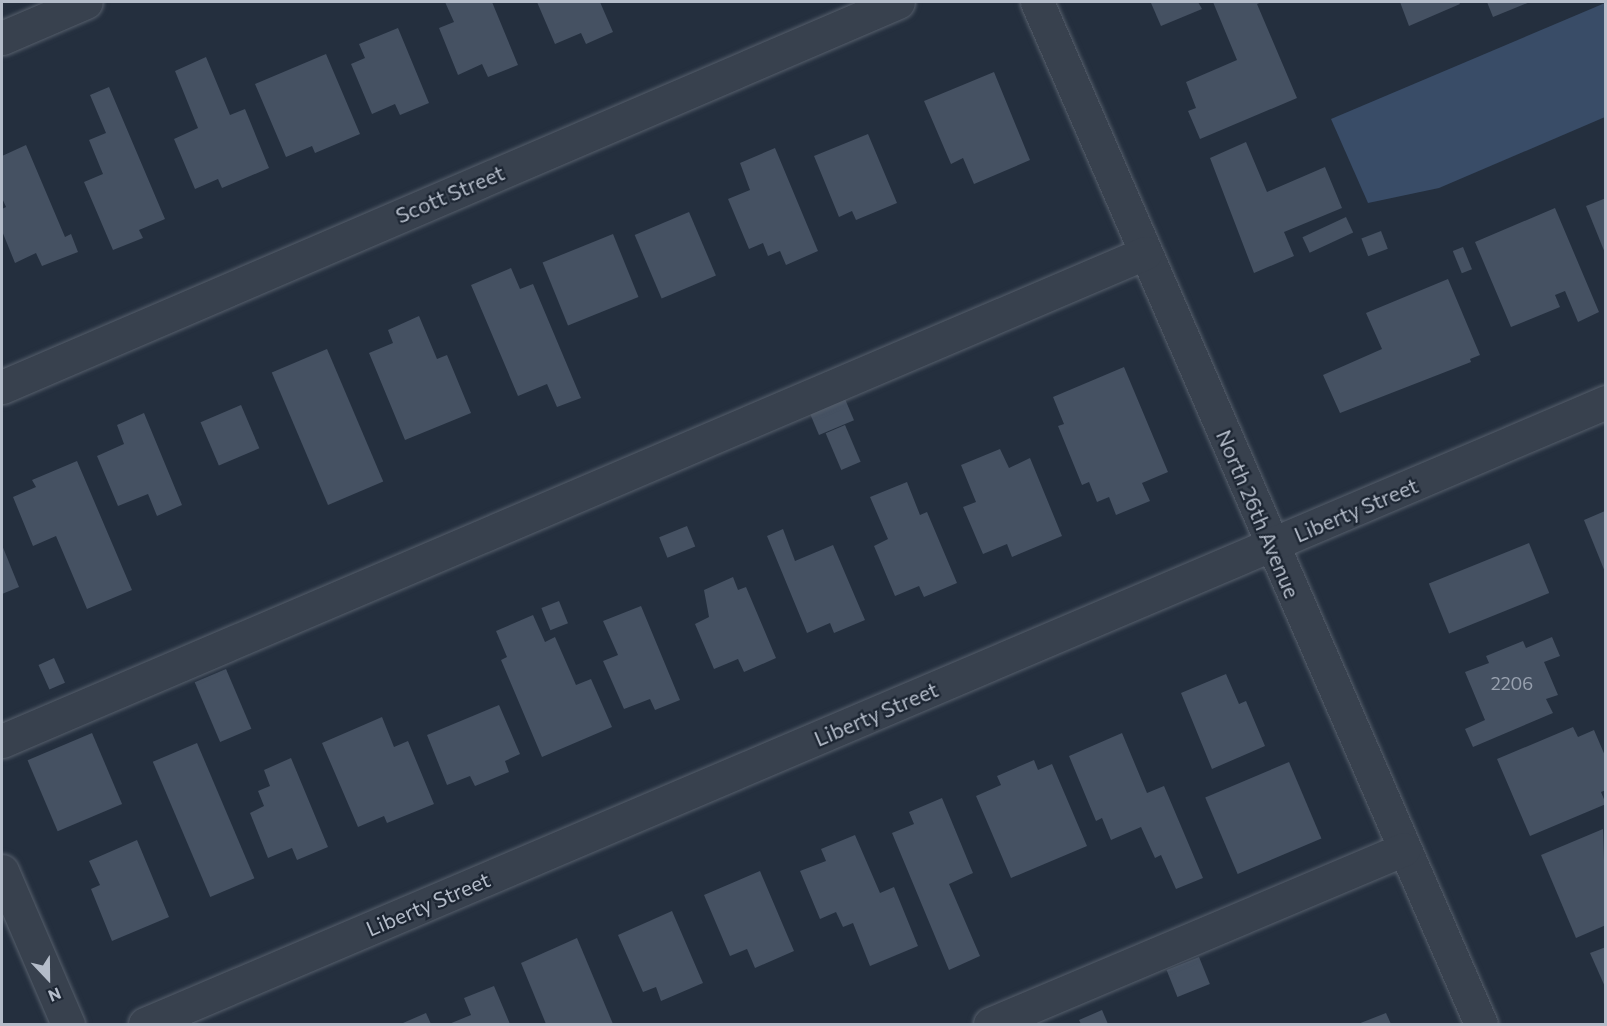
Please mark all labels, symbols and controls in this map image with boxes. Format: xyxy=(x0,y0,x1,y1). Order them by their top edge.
street label: Scott Street xyxy=(392,160,508,228)
street label: North 26th Avenue xyxy=(1211,426,1305,602)
street label: Liberty Street xyxy=(1290,473,1422,547)
house number: 2206 xyxy=(1491,672,1533,694)
street label: Liberty Street xyxy=(810,677,942,751)
street label: Liberty Street xyxy=(362,867,494,941)
north arrow xyxy=(18,948,78,1008)
text: N xyxy=(46,984,64,1006)

